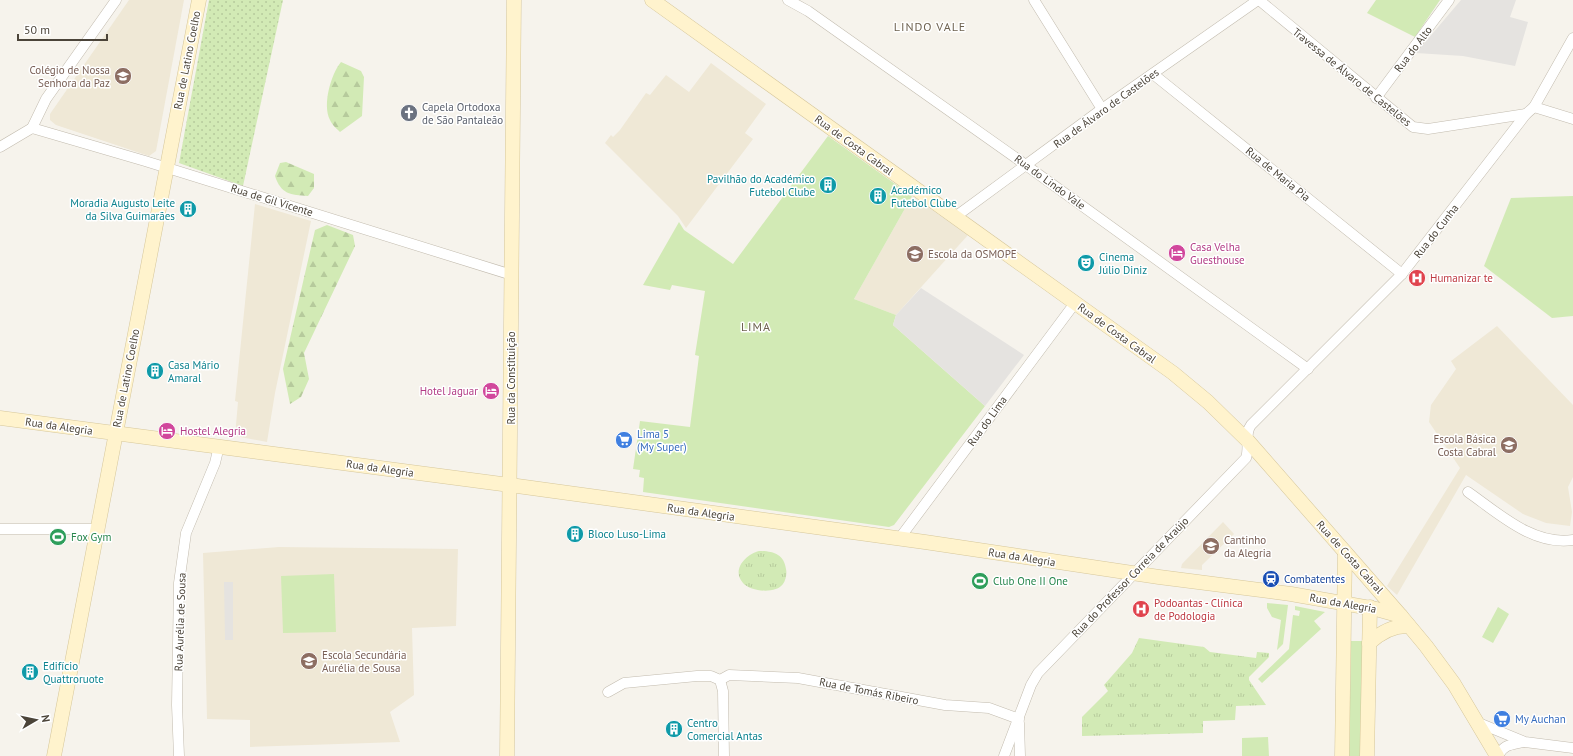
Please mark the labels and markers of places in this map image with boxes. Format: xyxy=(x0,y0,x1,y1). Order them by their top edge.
place label: Colégio de Nossa Senhora da Paz xyxy=(29,63,110,90)
school or university icon: Colégio de Nossa Senhora da Paz xyxy=(113,66,133,86)
place label: Capela Ortodoxa de São Pantaleão xyxy=(422,100,503,127)
church icon: Capela Ortodoxa de São Pantaleão xyxy=(399,103,419,123)
place label: Pavilhão do Académico Futebol Clube xyxy=(707,172,815,199)
building icon: Pavilhão do Académico Futebol Clube xyxy=(818,175,838,195)
place label: Académico Futebol Clube xyxy=(891,183,957,210)
building icon: Académico Futebol Clube xyxy=(868,186,888,206)
place label: Moradia Augusto Leite da Silva Guimarães xyxy=(70,196,175,223)
building icon: Moradia Augusto Leite da Silva Guimarães xyxy=(178,199,198,219)
place label: Casa Velha Guesthouse xyxy=(1190,240,1245,267)
hotel icon: Casa Velha Guesthouse xyxy=(1167,243,1187,263)
school or university icon: Escola da OSMOPE xyxy=(905,244,925,264)
place label: Escola da OSMOPE xyxy=(928,247,1017,261)
place label: Cinema Júlio Diniz xyxy=(1098,250,1147,277)
theatre icon: Cinema Júlio Diniz xyxy=(1076,253,1096,273)
hospital icon: Humanizar te xyxy=(1407,268,1427,288)
place label: Humanizar te xyxy=(1430,271,1493,285)
place label: Casa Mário Amaral xyxy=(168,358,219,385)
building icon: Casa Mário Amaral xyxy=(145,361,165,381)
hotel icon: Hotel Jaguar xyxy=(481,381,501,401)
place label: Hotel Jaguar xyxy=(420,384,478,398)
hotel icon: Hostel Alegria xyxy=(157,421,177,441)
place label: Hostel Alegria xyxy=(180,424,246,438)
place label: Lima 5 (My Super) xyxy=(637,427,687,454)
supermarket icon: Lima 5 (My Super) xyxy=(614,430,634,450)
place label: Escola Básica Costa Cabral xyxy=(1433,432,1497,459)
school or university icon: Escola Básica Costa Cabral xyxy=(1499,435,1519,455)
building icon: Bloco Luso-Lima xyxy=(565,524,585,544)
sports icon: Fox Gym xyxy=(48,527,68,547)
place label: Bloco Luso-Lima xyxy=(588,527,666,541)
place label: Fox Gym xyxy=(71,530,111,544)
place label: Cantinho da Alegria xyxy=(1224,533,1271,560)
school or university icon: Cantinho da Alegria xyxy=(1201,536,1221,556)
station icon: Combatentes xyxy=(1261,569,1281,589)
sports icon: Club One II One xyxy=(970,571,990,591)
place label: Combatentes xyxy=(1284,572,1346,586)
place label: Club One II One xyxy=(993,574,1068,588)
place label: Podoantas - Clínica de Podologia xyxy=(1154,596,1243,623)
hospital icon: Podoantas - Clínica de Podologia xyxy=(1131,599,1151,619)
place label: Escola Secundária Aurélia de Sousa xyxy=(322,648,406,675)
school or university icon: Escola Secundária Aurélia de Sousa xyxy=(299,651,319,671)
place label: Edifício Quattroruote xyxy=(43,659,104,686)
building icon: Edifício Quattroruote xyxy=(20,662,40,682)
supermarket icon: My Auchan xyxy=(1492,709,1512,729)
place label: My Auchan xyxy=(1515,712,1566,726)
place label: Centro Comercial Antas xyxy=(687,716,763,743)
building icon: Centro Comercial Antas xyxy=(664,719,684,739)

